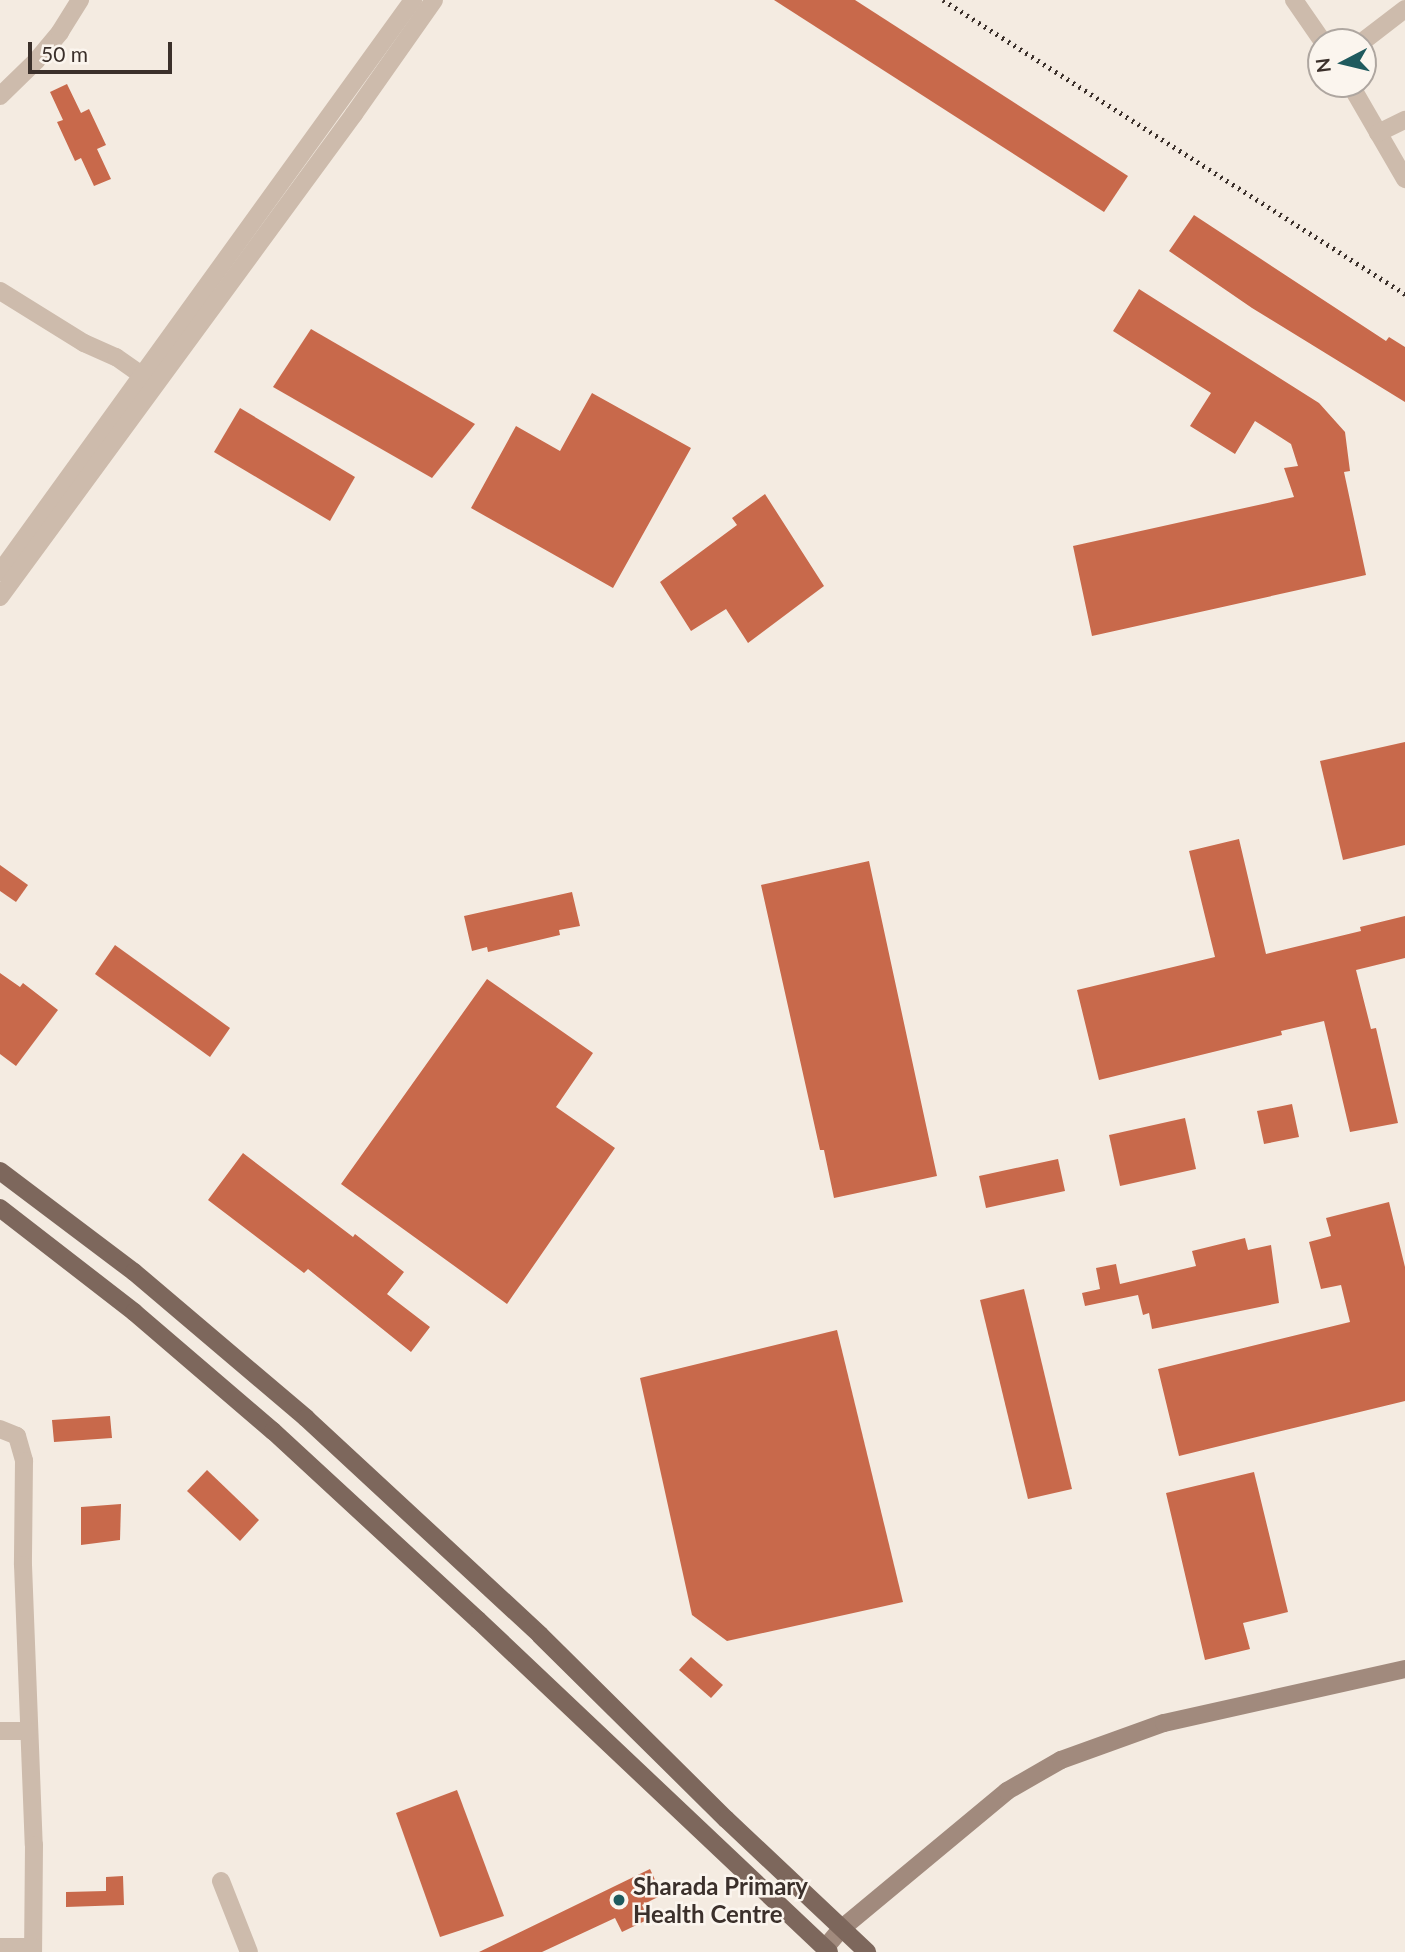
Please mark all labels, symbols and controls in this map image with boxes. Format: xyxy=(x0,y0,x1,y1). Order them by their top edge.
scale bar xyxy=(32,28,175,72)
north arrow xyxy=(1307,28,1377,98)
text: 50 m xyxy=(41,41,88,66)
text: N xyxy=(1310,57,1335,74)
place label: Sharada Primary Health Centre xyxy=(633,1872,808,1928)
marker: Sharada Primary Health Centre xyxy=(611,1892,627,1908)

